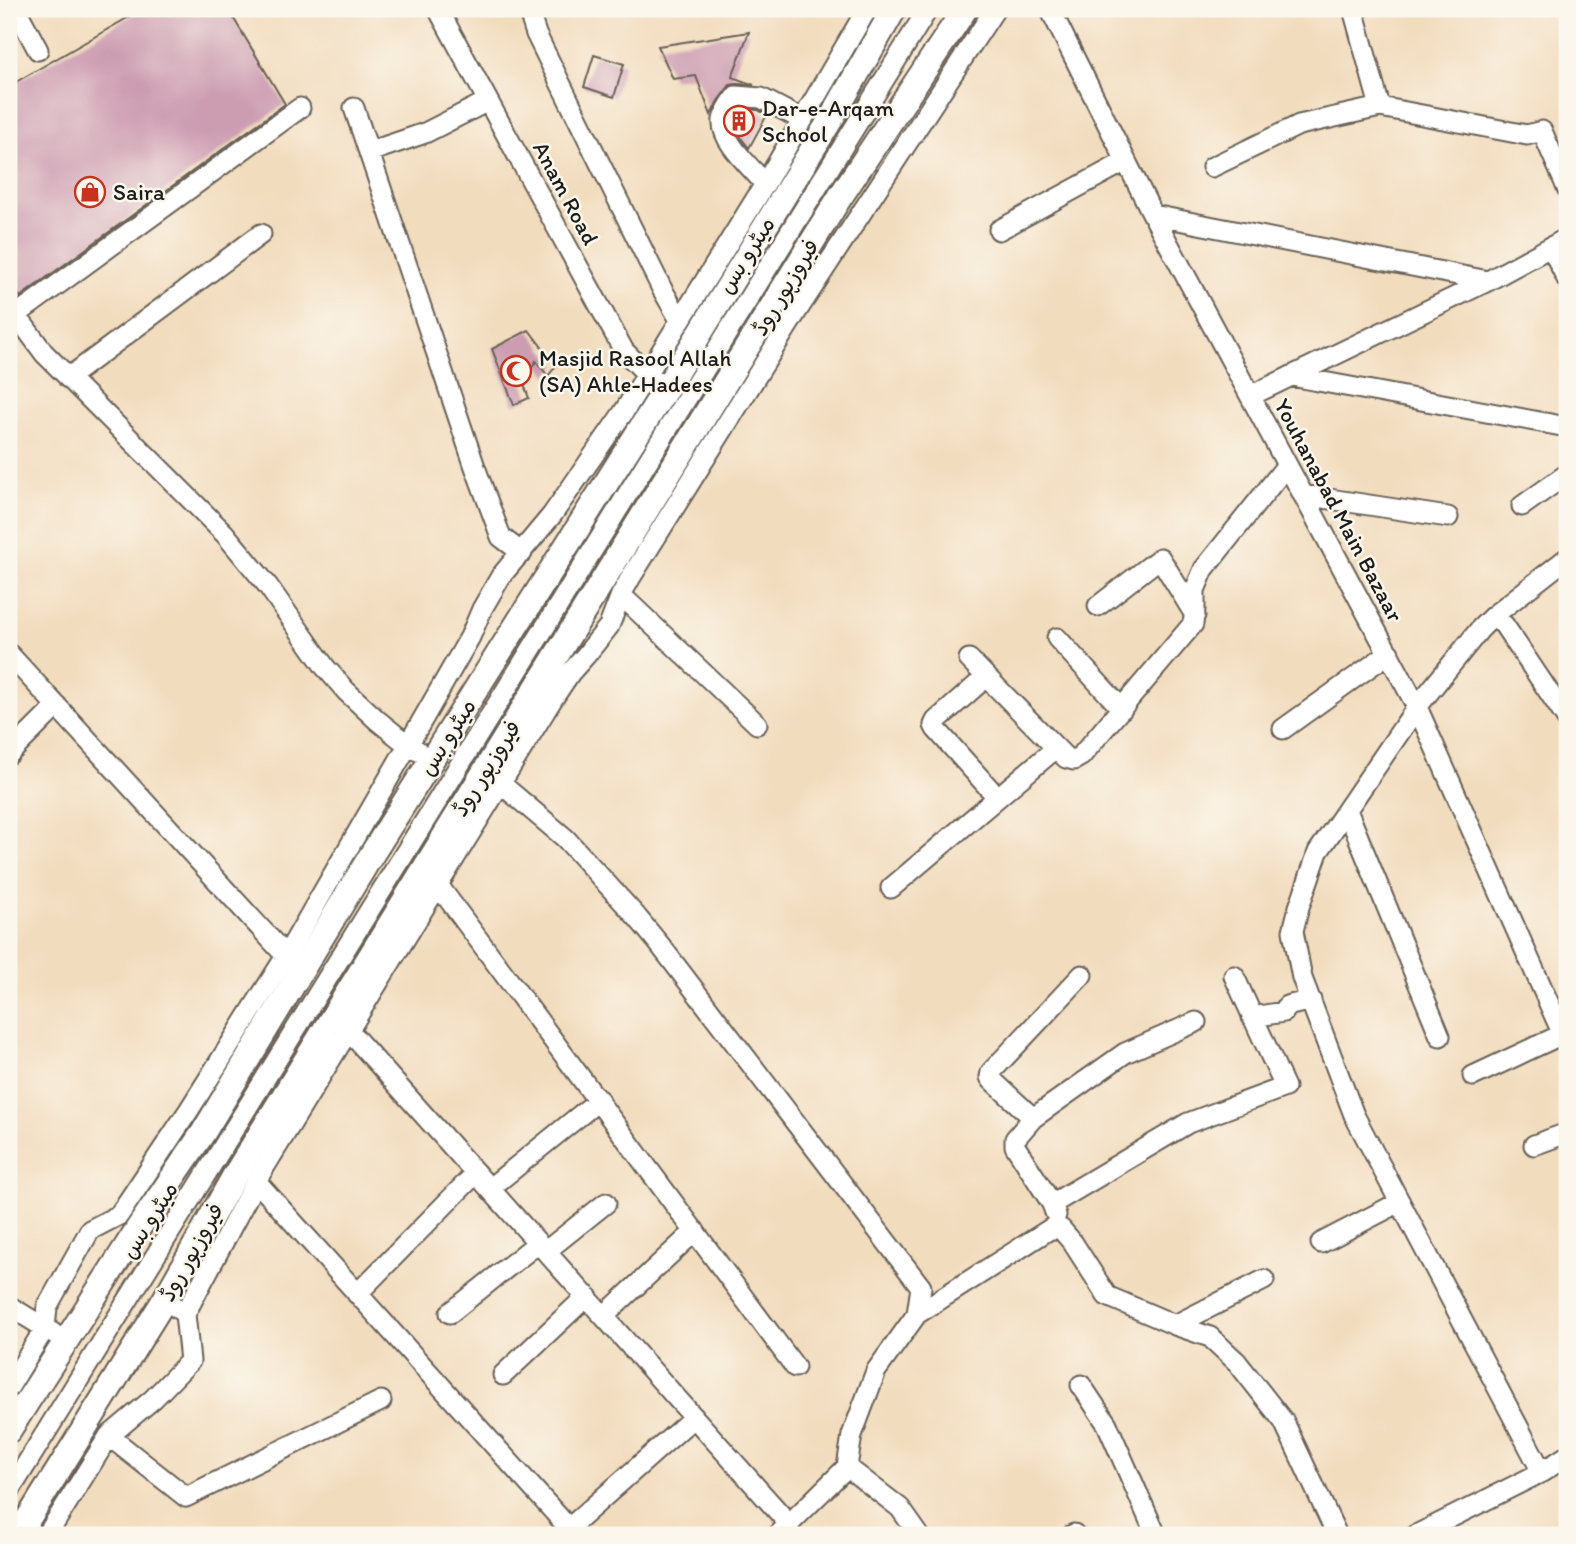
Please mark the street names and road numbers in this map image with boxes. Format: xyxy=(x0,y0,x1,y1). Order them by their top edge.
street label: Anam Road xyxy=(527,136,605,250)
street label: میٹرو بس xyxy=(711,211,781,299)
street label: فیروزپور روڈ xyxy=(745,233,826,341)
street label: Youhanabad Main Bazaar xyxy=(1268,394,1410,626)
street label: میٹرو بس xyxy=(412,693,482,781)
street label: فیروزپور روڈ xyxy=(445,715,527,822)
street label: میٹرو بس xyxy=(114,1176,184,1264)
street label: فیروزپور روڈ xyxy=(152,1198,230,1307)

